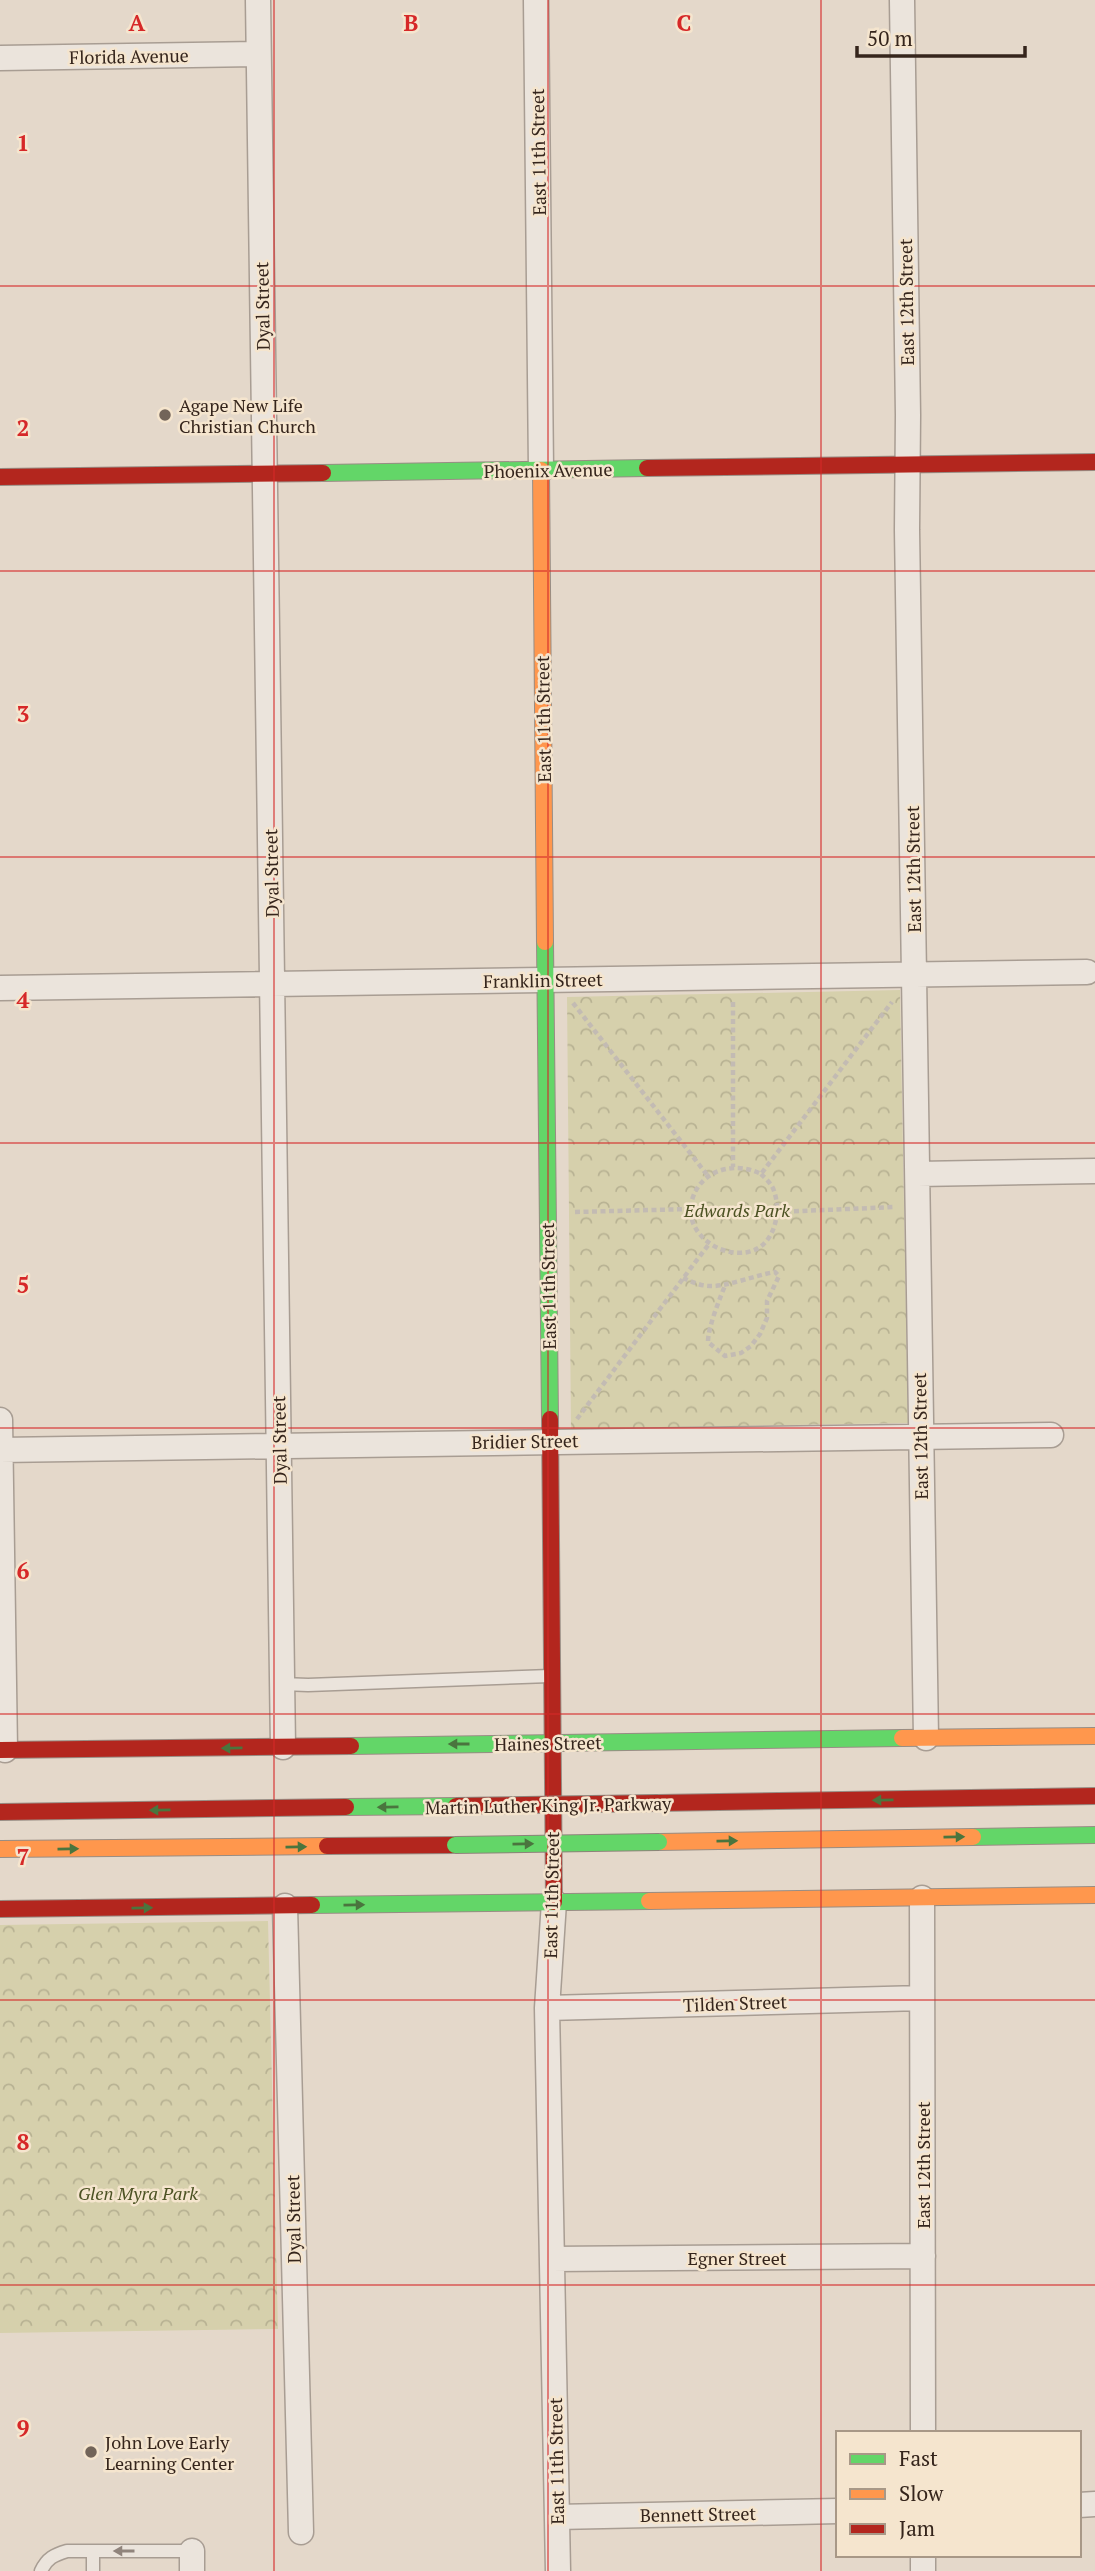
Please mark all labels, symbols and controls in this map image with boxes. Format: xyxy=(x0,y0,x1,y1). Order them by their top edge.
text: A xyxy=(129,7,146,38)
text: B xyxy=(404,7,419,38)
text: C xyxy=(677,7,692,38)
scale bar xyxy=(857,14,1025,58)
text: 50 m xyxy=(867,24,913,52)
street label: Florida Avenue xyxy=(69,43,189,69)
street label: East 11th Street xyxy=(525,88,551,216)
text: 1 xyxy=(17,127,30,158)
street label: East 12th Street xyxy=(893,238,919,366)
street label: Dyal Street xyxy=(249,261,275,351)
place label: Agape New Life Christian Church xyxy=(179,393,316,438)
marker: Agape New Life Christian Church xyxy=(157,407,173,423)
text: 2 xyxy=(17,412,30,443)
street label: Phoenix Avenue xyxy=(483,457,613,483)
street label: East 11th Street xyxy=(530,655,556,783)
text: 3 xyxy=(17,698,30,729)
street label: East 12th Street xyxy=(900,805,926,933)
street label: Dyal Street xyxy=(258,828,284,918)
street label: Franklin Street xyxy=(483,967,603,993)
text: 4 xyxy=(17,984,30,1015)
park label: Edwards Park xyxy=(683,1198,790,1222)
street label: East 11th Street xyxy=(535,1222,561,1350)
text: 5 xyxy=(17,1269,30,1300)
street label: East 12th Street xyxy=(907,1372,933,1500)
street label: Dyal Street xyxy=(266,1395,292,1485)
street label: Bridier Street xyxy=(471,1428,579,1454)
text: 6 xyxy=(17,1555,30,1586)
street label: Haines Street xyxy=(494,1730,602,1756)
one-way arrow xyxy=(448,1738,470,1750)
one-way arrow xyxy=(221,1742,243,1753)
street label: Martin Luther King Jr. Parkway xyxy=(425,1791,672,1819)
one-way arrow xyxy=(872,1794,894,1805)
one-way arrow xyxy=(376,1801,398,1813)
one-way arrow xyxy=(149,1804,171,1816)
street label: East 11th Street xyxy=(538,1831,564,1959)
one-way arrow xyxy=(944,1832,966,1843)
one-way arrow xyxy=(716,1835,738,1847)
one-way arrow xyxy=(513,1838,535,1850)
text: 7 xyxy=(17,1841,30,1872)
one-way arrow xyxy=(285,1841,307,1852)
one-way arrow xyxy=(57,1843,79,1855)
one-way arrow xyxy=(343,1899,365,1911)
one-way arrow xyxy=(131,1902,153,1913)
street label: Tilden Street xyxy=(683,1989,788,2017)
street label: East 12th Street xyxy=(911,2101,935,2229)
text: 8 xyxy=(17,2126,30,2157)
street label: Dyal Street xyxy=(280,2174,306,2264)
park label: Glen Myra Park xyxy=(78,2181,198,2205)
street label: Egner Street xyxy=(688,2246,787,2270)
street label: East 11th Street xyxy=(543,2397,569,2525)
text: 9 xyxy=(17,2412,30,2443)
place label: John Love Early Learning Center xyxy=(105,2430,234,2475)
legend xyxy=(836,2431,1081,2557)
marker: John Love Early Learning Center xyxy=(83,2444,99,2460)
text: Fast xyxy=(899,2444,938,2472)
text: Slow xyxy=(899,2479,944,2507)
street label: Bennett Street xyxy=(640,2501,757,2527)
text: Jam xyxy=(899,2514,935,2542)
one-way arrow xyxy=(113,2545,135,2557)

